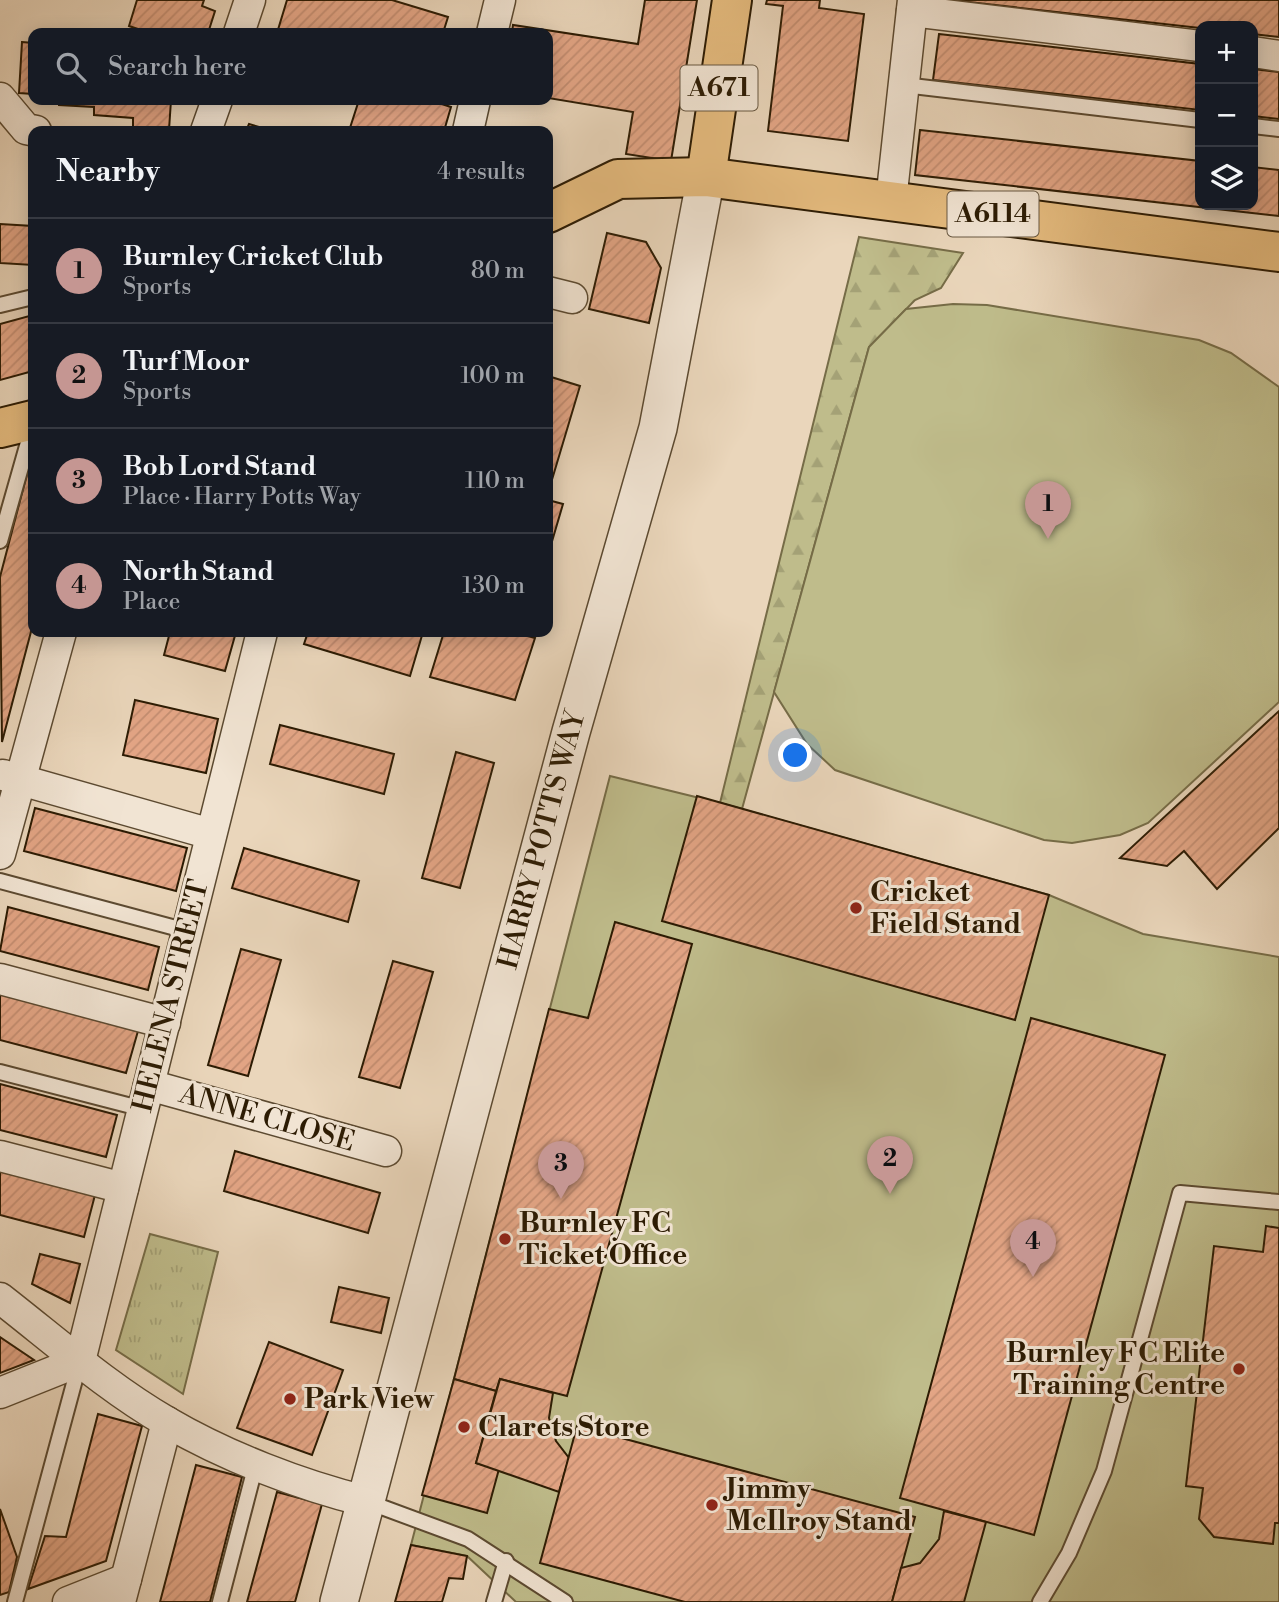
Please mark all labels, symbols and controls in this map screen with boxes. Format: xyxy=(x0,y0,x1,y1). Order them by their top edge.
map controls xyxy=(1195,21,1258,210)
button: + xyxy=(1195,21,1258,84)
search box xyxy=(28,28,553,105)
icon: search xyxy=(52,48,90,86)
text: Search here xyxy=(108,51,247,83)
road number: A671 xyxy=(680,66,758,110)
button: − xyxy=(1195,84,1258,147)
button: layers xyxy=(1195,147,1258,210)
text: Nearby xyxy=(56,153,160,191)
text: 4 results xyxy=(437,158,525,186)
road number: A6114 xyxy=(948,192,1038,236)
text: Burnley Cricket Club xyxy=(123,241,383,273)
text: 1 xyxy=(73,257,85,285)
text: 80 m xyxy=(471,257,525,285)
text: Sports xyxy=(123,273,191,301)
text: Turf Moor xyxy=(123,346,250,378)
text: 2 xyxy=(72,362,86,390)
text: 100 m xyxy=(460,362,525,390)
text: Sports xyxy=(123,378,191,406)
text: Bob Lord Stand xyxy=(123,451,317,483)
text: 3 xyxy=(72,467,86,495)
text: 110 m xyxy=(465,467,525,495)
pin: 1 xyxy=(1025,481,1071,539)
text: Place · Harry Potts Way xyxy=(123,483,361,511)
text: North Stand xyxy=(123,556,274,588)
text: 4 xyxy=(71,572,87,600)
text: 130 m xyxy=(462,572,525,600)
text: Place xyxy=(123,588,180,616)
street label: HARRY POTTS WAY xyxy=(491,705,594,973)
your location xyxy=(778,738,812,772)
place label: Cricket Field Stand xyxy=(870,875,1022,942)
street label: HELENA STREET xyxy=(125,876,217,1116)
marker: Cricket Field Stand xyxy=(848,900,864,916)
street label: ANNE CLOSE xyxy=(174,1076,359,1160)
pin: 2 xyxy=(867,1136,913,1194)
pin: 3 xyxy=(538,1141,584,1199)
place label: Burnley FC Ticket Office xyxy=(519,1206,687,1273)
pin: 4 xyxy=(1010,1219,1056,1277)
marker: Burnley FC Ticket Office xyxy=(497,1231,513,1247)
place label: Burnley FC Elite Training Centre xyxy=(1006,1336,1225,1403)
marker: Burnley FC Elite Training Centre xyxy=(1231,1361,1247,1377)
place label: Park View xyxy=(304,1382,435,1417)
marker: Park View xyxy=(282,1391,298,1407)
place label: Clarets Store xyxy=(478,1410,650,1445)
marker: Clarets Store xyxy=(456,1419,472,1435)
place label: Jimmy McIlroy Stand xyxy=(722,1472,912,1539)
marker: Jimmy McIlroy Stand xyxy=(704,1497,720,1513)

